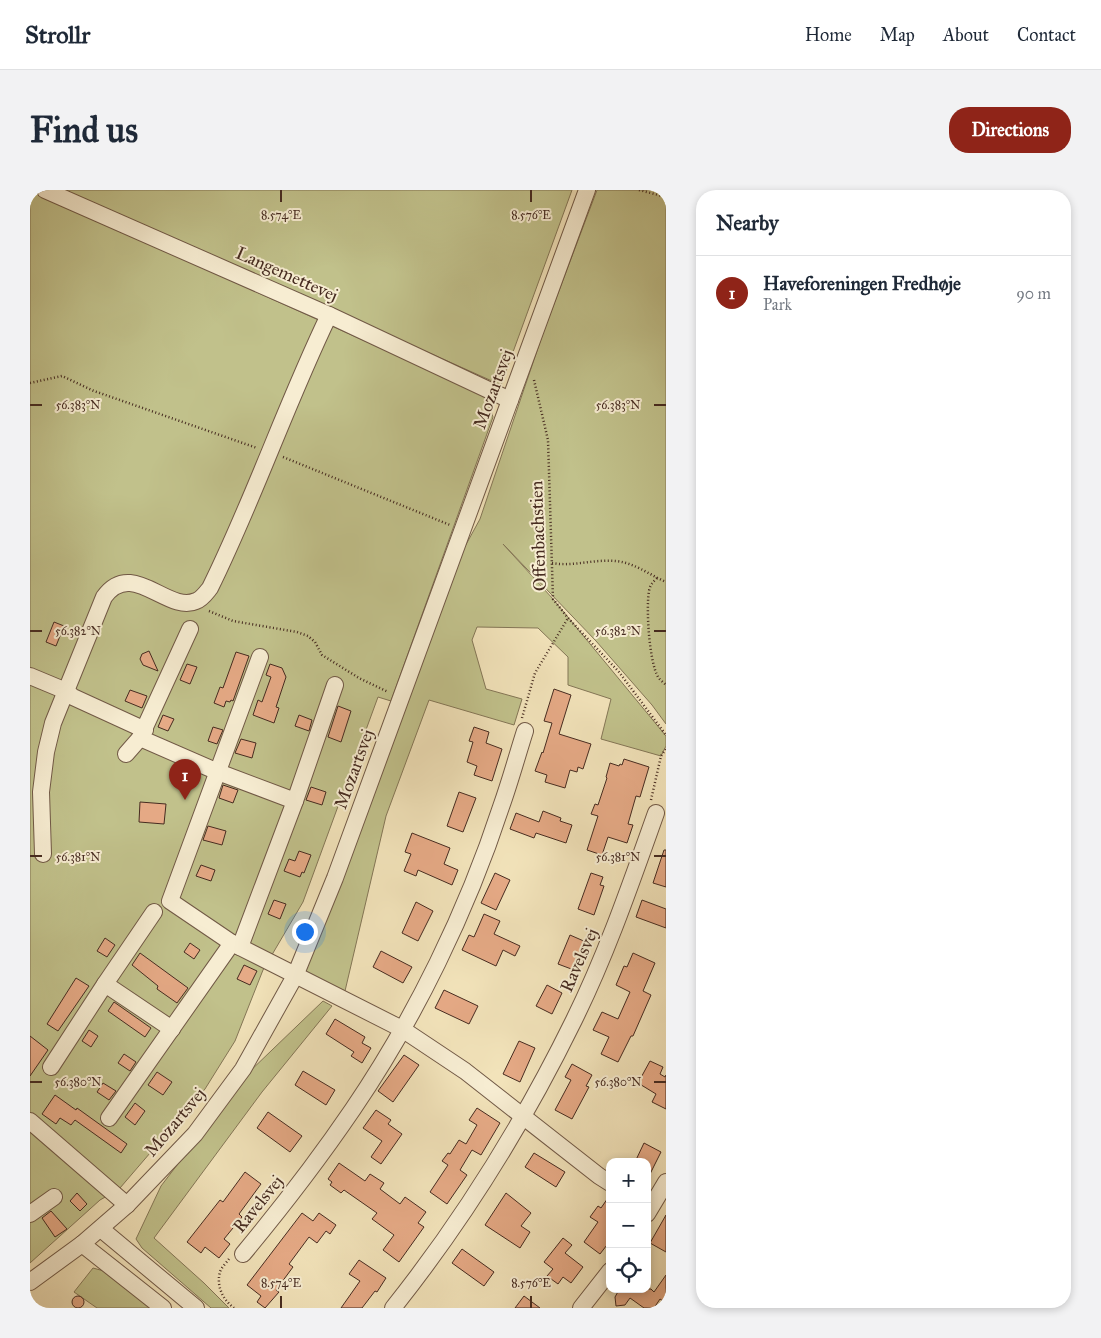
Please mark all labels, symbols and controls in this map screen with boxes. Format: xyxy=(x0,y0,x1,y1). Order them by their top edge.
text: Strollr xyxy=(25,20,90,50)
text: Home xyxy=(805,24,852,46)
text: Map xyxy=(880,24,915,46)
text: About xyxy=(943,24,989,46)
text: Contact xyxy=(1017,24,1076,46)
button: Directions xyxy=(949,107,1071,153)
text: Find us xyxy=(30,109,138,152)
text: 8.574°E xyxy=(261,208,301,222)
text: 8.576°E xyxy=(511,208,551,222)
text: Nearby xyxy=(716,210,779,236)
street label: Langemettevej xyxy=(232,242,342,307)
text: Haveforeningen Fredhøje xyxy=(763,272,961,295)
text: 1 xyxy=(729,284,735,303)
text: 90 m xyxy=(1016,284,1051,303)
text: Park xyxy=(763,295,792,314)
street label: Mozartsvej xyxy=(468,346,518,432)
text: 56.383°N xyxy=(56,398,100,412)
text: 56.383°N xyxy=(596,398,640,412)
street label: Offenbachstien xyxy=(525,480,551,592)
text: 56.382°N xyxy=(55,624,101,638)
text: 56.382°N xyxy=(595,624,641,638)
street label: Mozartsvej xyxy=(329,726,379,812)
pin: 1 xyxy=(169,759,201,800)
text: 56.381°N xyxy=(56,850,100,864)
text: 56.381°N xyxy=(596,850,640,864)
your location xyxy=(292,919,318,945)
street label: Ravelsvej xyxy=(555,925,603,995)
text: 56.380°N xyxy=(55,1075,101,1089)
text: 56.380°N xyxy=(595,1075,641,1089)
street label: Mozartsvej xyxy=(140,1083,210,1161)
map controls xyxy=(606,1158,651,1293)
button: + xyxy=(606,1158,651,1203)
street label: Ravelsvej xyxy=(228,1171,288,1237)
button: − xyxy=(606,1203,651,1248)
button: locate xyxy=(606,1248,651,1293)
text: 8.574°E xyxy=(261,1276,301,1290)
text: 8.576°E xyxy=(511,1276,551,1290)

